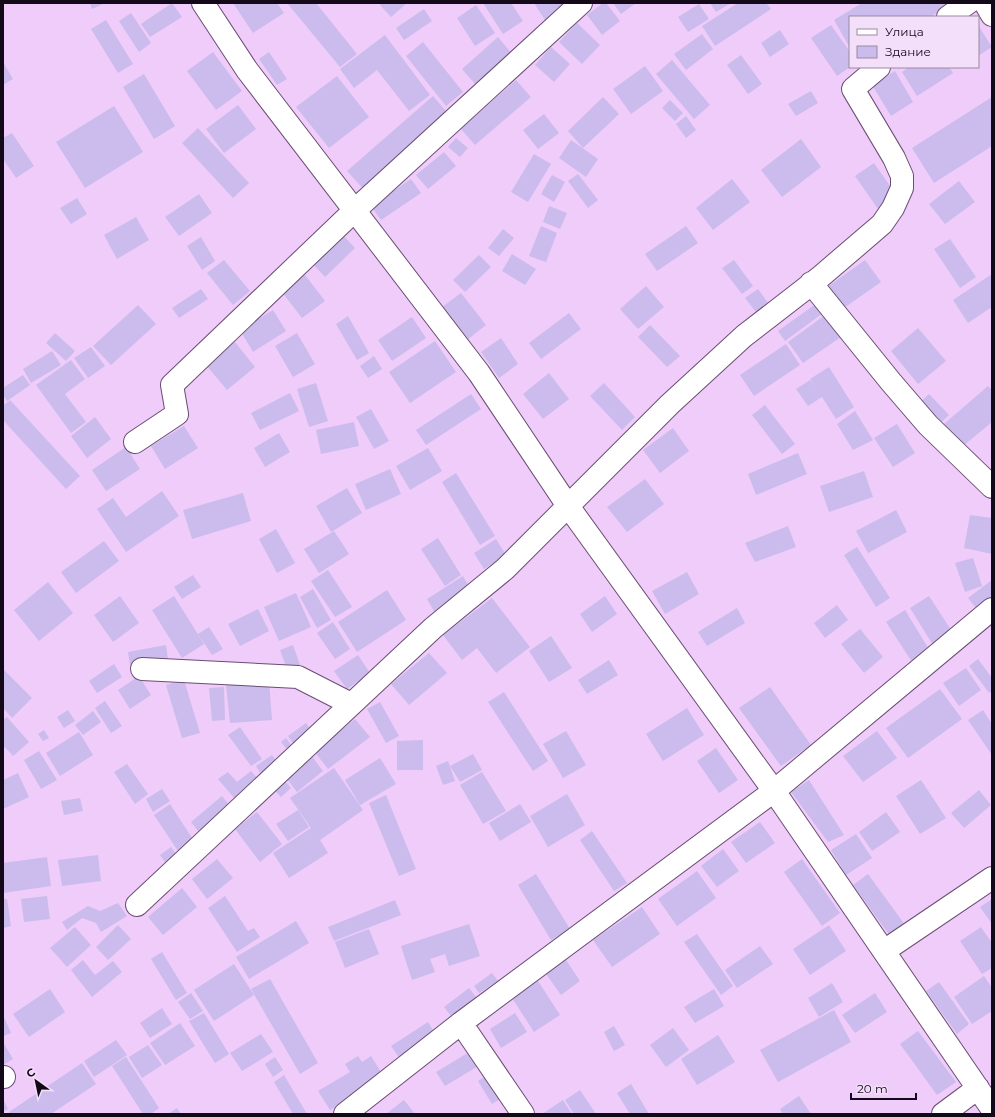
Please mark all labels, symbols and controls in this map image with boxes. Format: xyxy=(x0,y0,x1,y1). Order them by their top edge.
legend xyxy=(849,16,979,68)
text: Улица xyxy=(885,24,924,39)
text: Здание xyxy=(885,44,931,59)
north arrow xyxy=(16,1061,56,1101)
text: С xyxy=(23,1065,38,1081)
scale bar xyxy=(851,1075,916,1101)
text: 20 m xyxy=(857,1081,888,1096)

